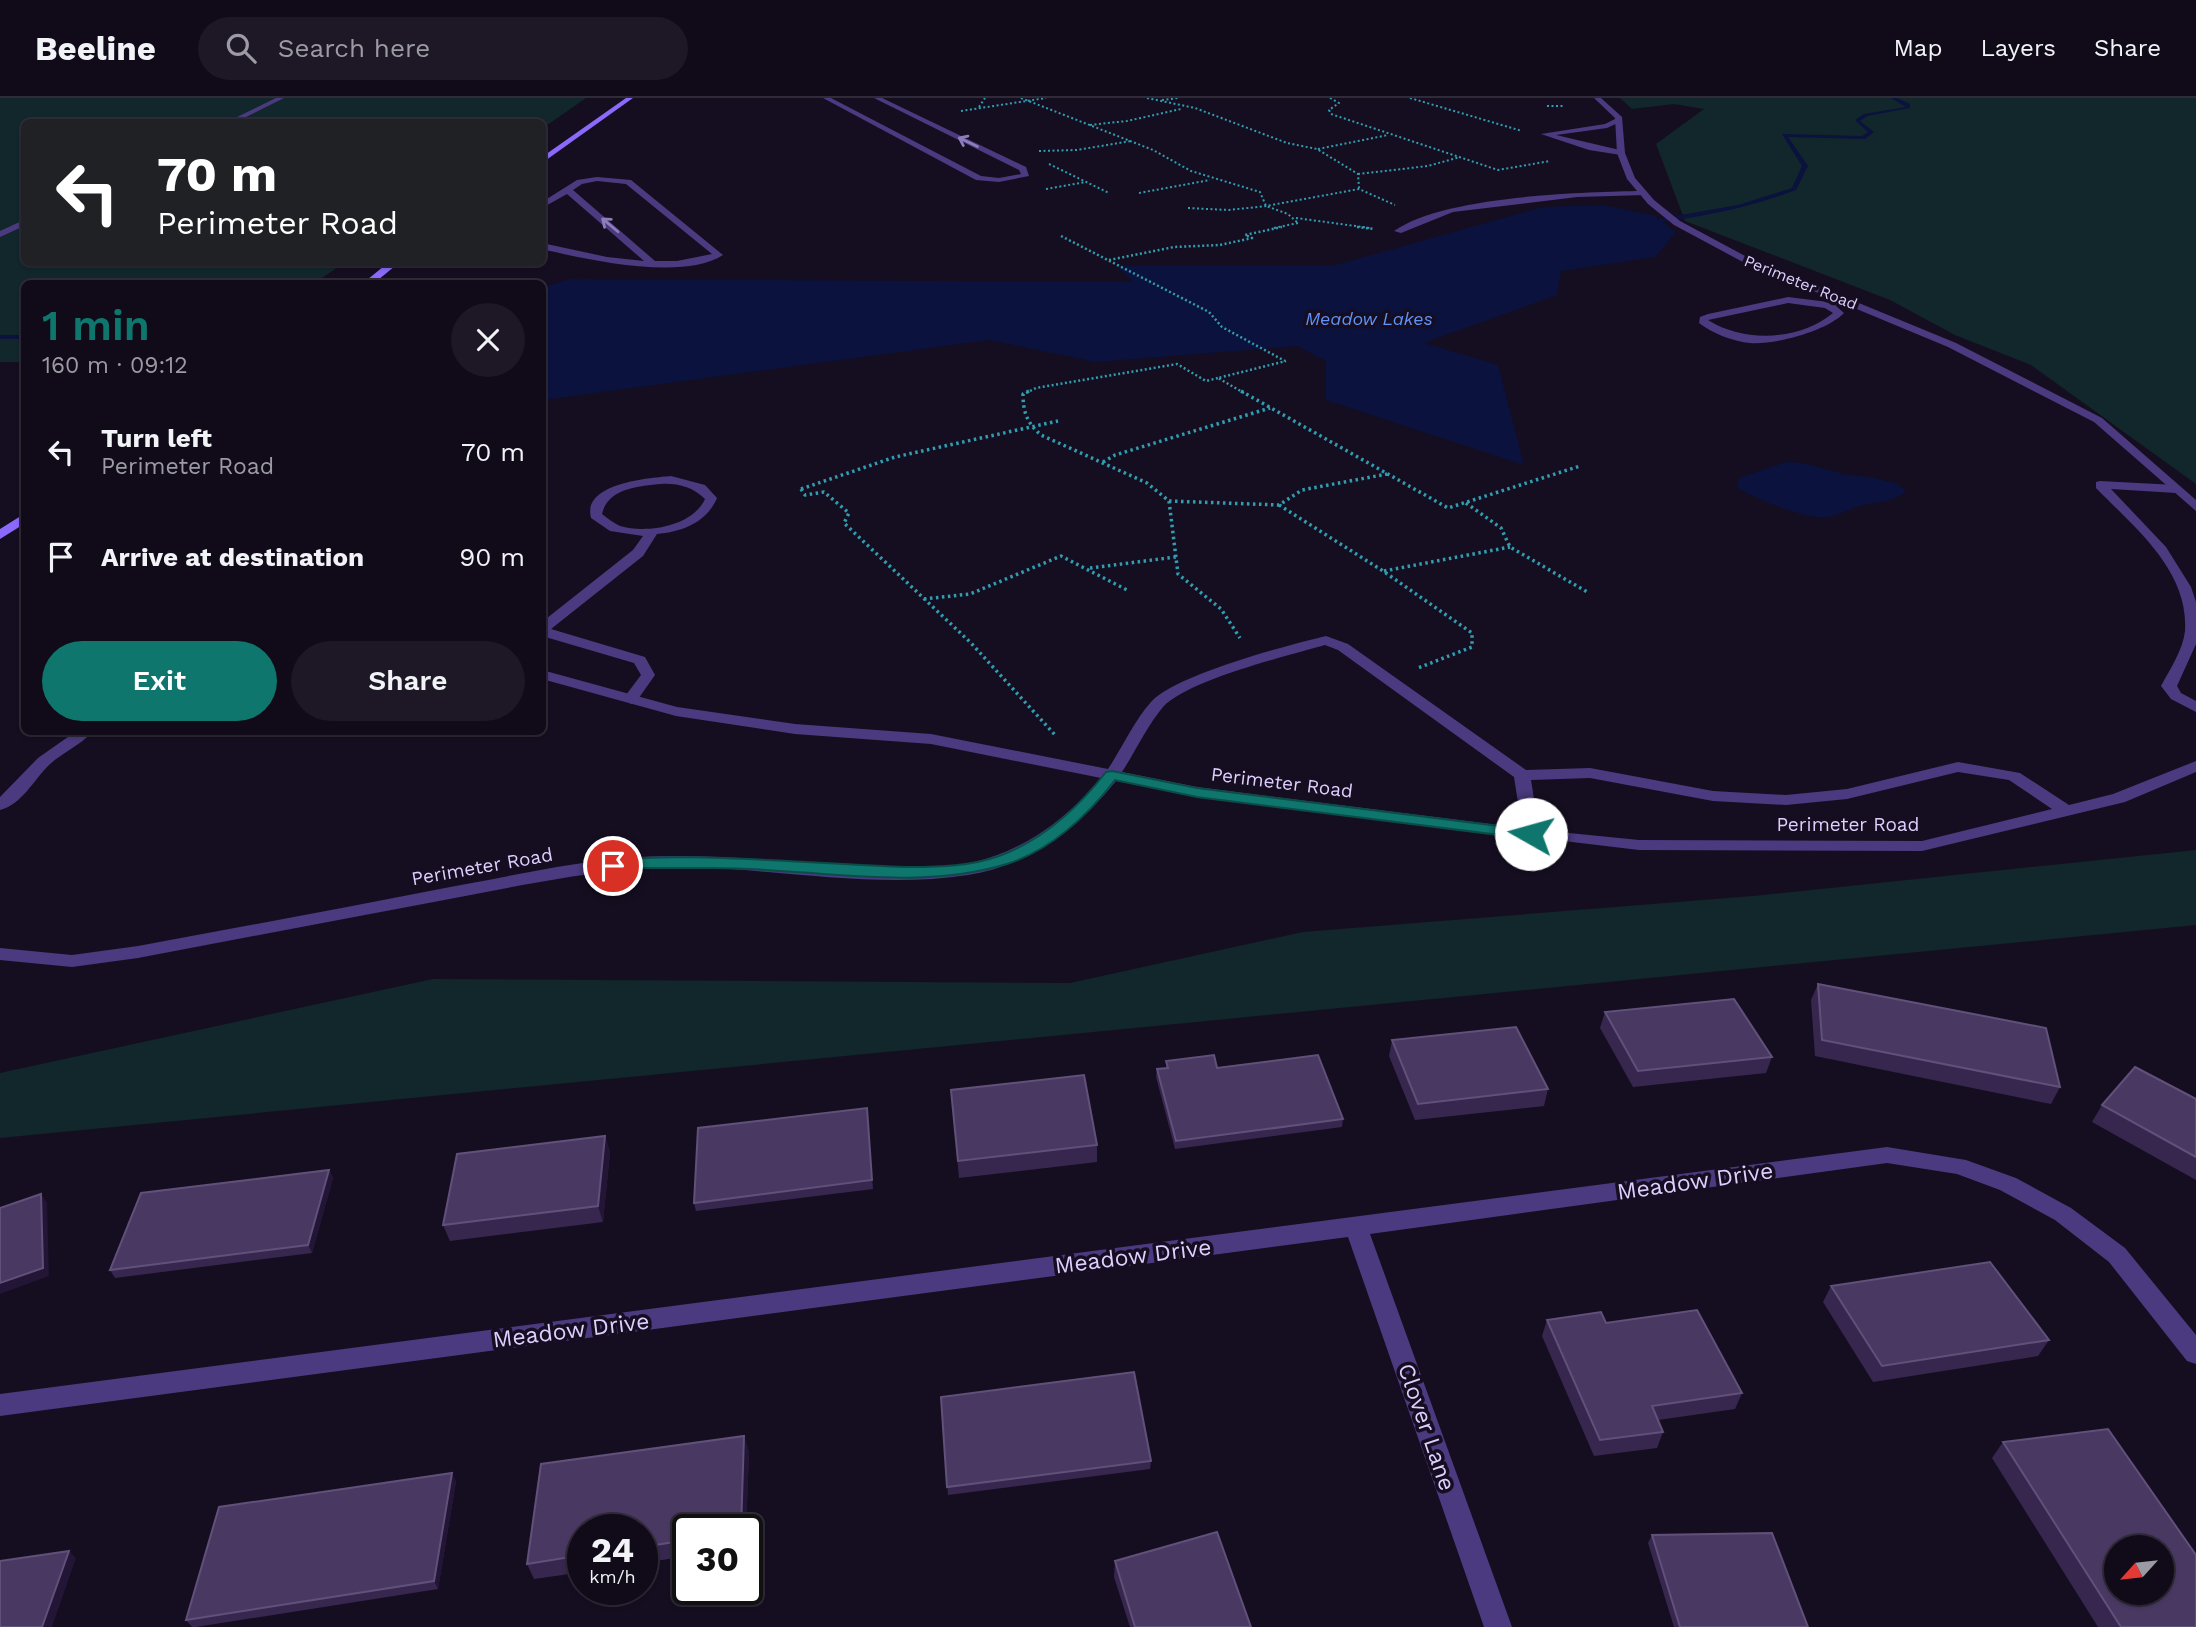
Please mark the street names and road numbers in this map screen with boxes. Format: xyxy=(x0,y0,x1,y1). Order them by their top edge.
street label: Perimeter Road xyxy=(1741,251,1860,314)
street label: Perimeter Road xyxy=(1210,762,1354,803)
street label: Perimeter Road xyxy=(1776,813,1920,836)
street label: Perimeter Road xyxy=(410,843,555,890)
street label: Meadow Drive xyxy=(1615,1157,1775,1206)
street label: Meadow Drive xyxy=(1053,1234,1213,1279)
street label: Meadow Drive xyxy=(491,1308,651,1353)
street label: Clover Lane xyxy=(1392,1360,1461,1494)

